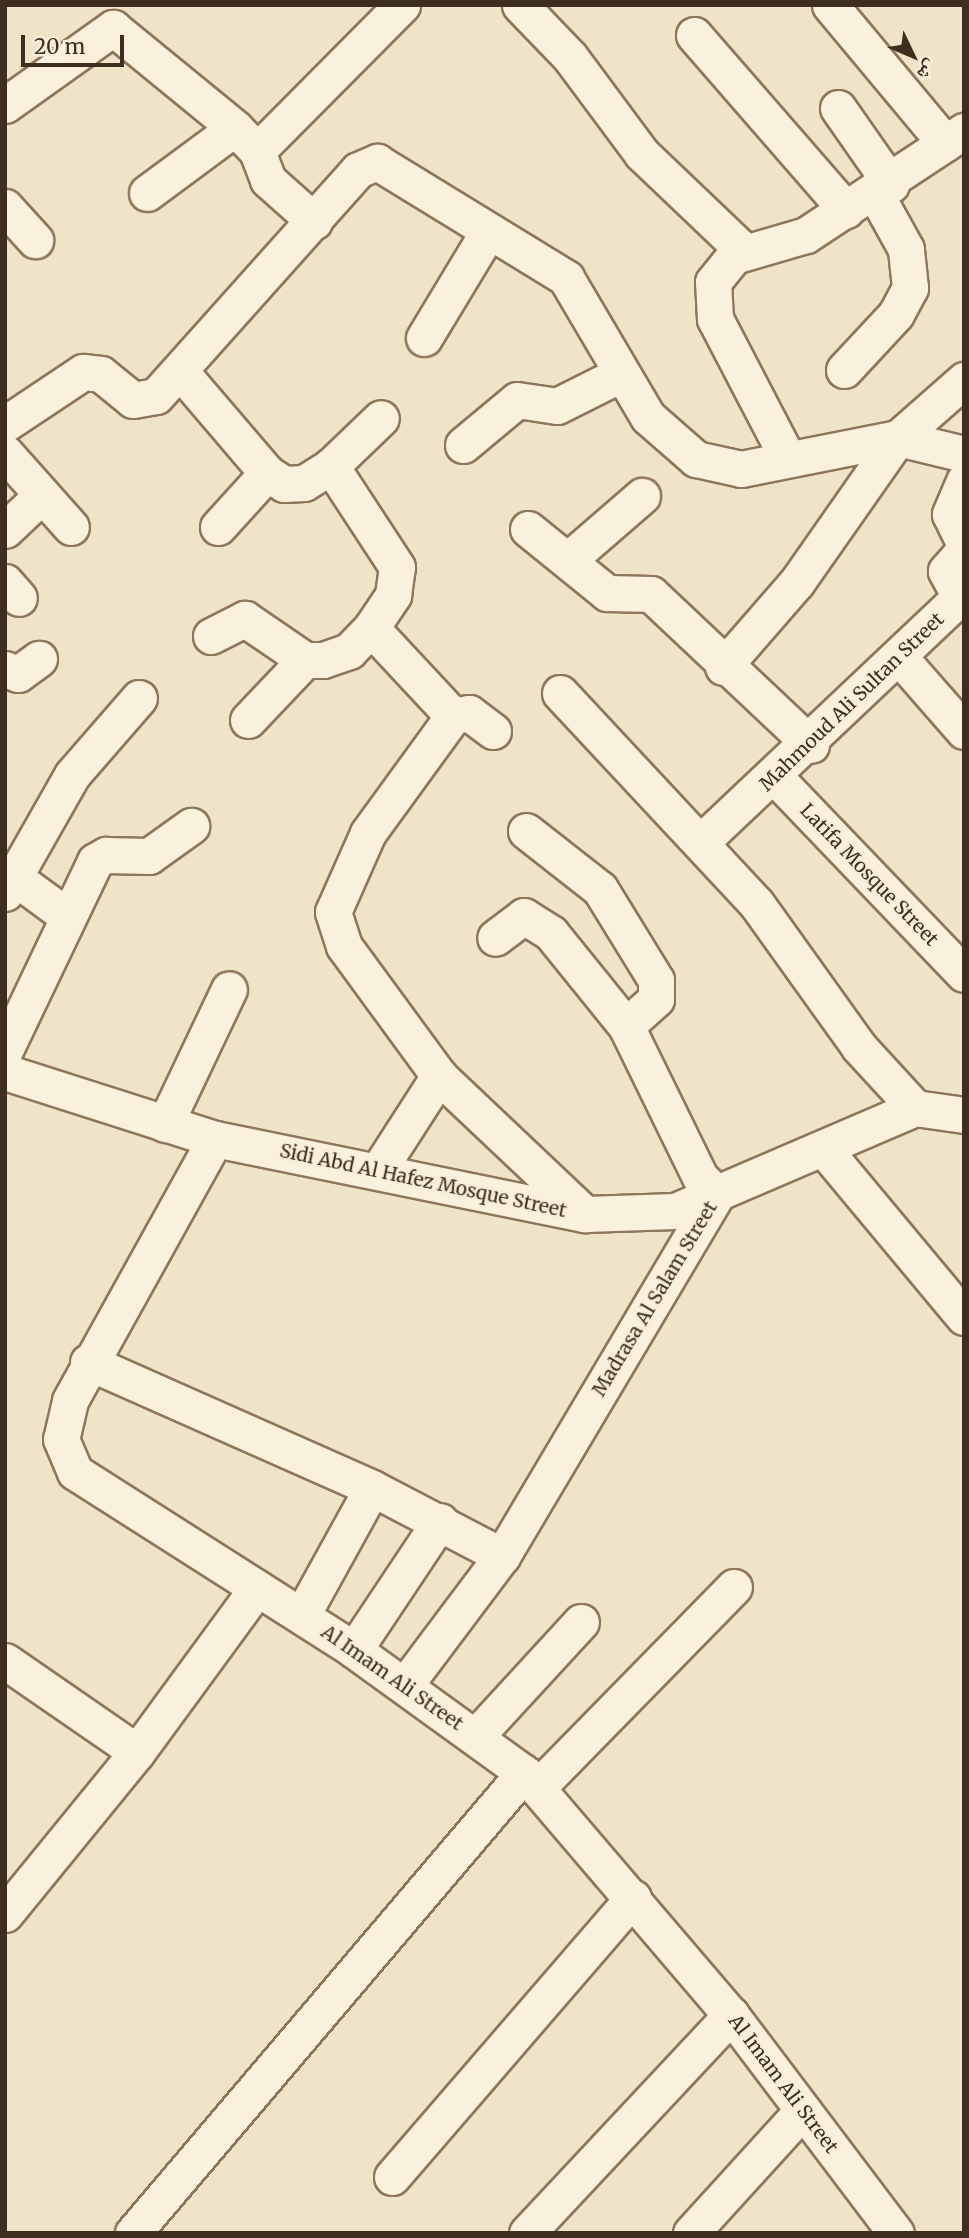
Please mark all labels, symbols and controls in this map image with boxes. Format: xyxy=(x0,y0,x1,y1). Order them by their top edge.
scale bar xyxy=(24,21,128,65)
north arrow xyxy=(878,21,948,91)
text: 20 m xyxy=(34,33,85,60)
text: ش xyxy=(912,55,944,86)
street label: Mahmoud Ali Sultan Street xyxy=(755,608,949,796)
street label: Latifa Mosque Street xyxy=(795,799,943,951)
street label: Sidi Abd Al Hafez Mosque Street xyxy=(278,1139,568,1223)
street label: Madrasa Al Salam Street xyxy=(588,1197,722,1401)
street label: Al Imam Ali Street xyxy=(317,1621,467,1735)
street label: Al Imam Ali Street xyxy=(723,2010,843,2158)

